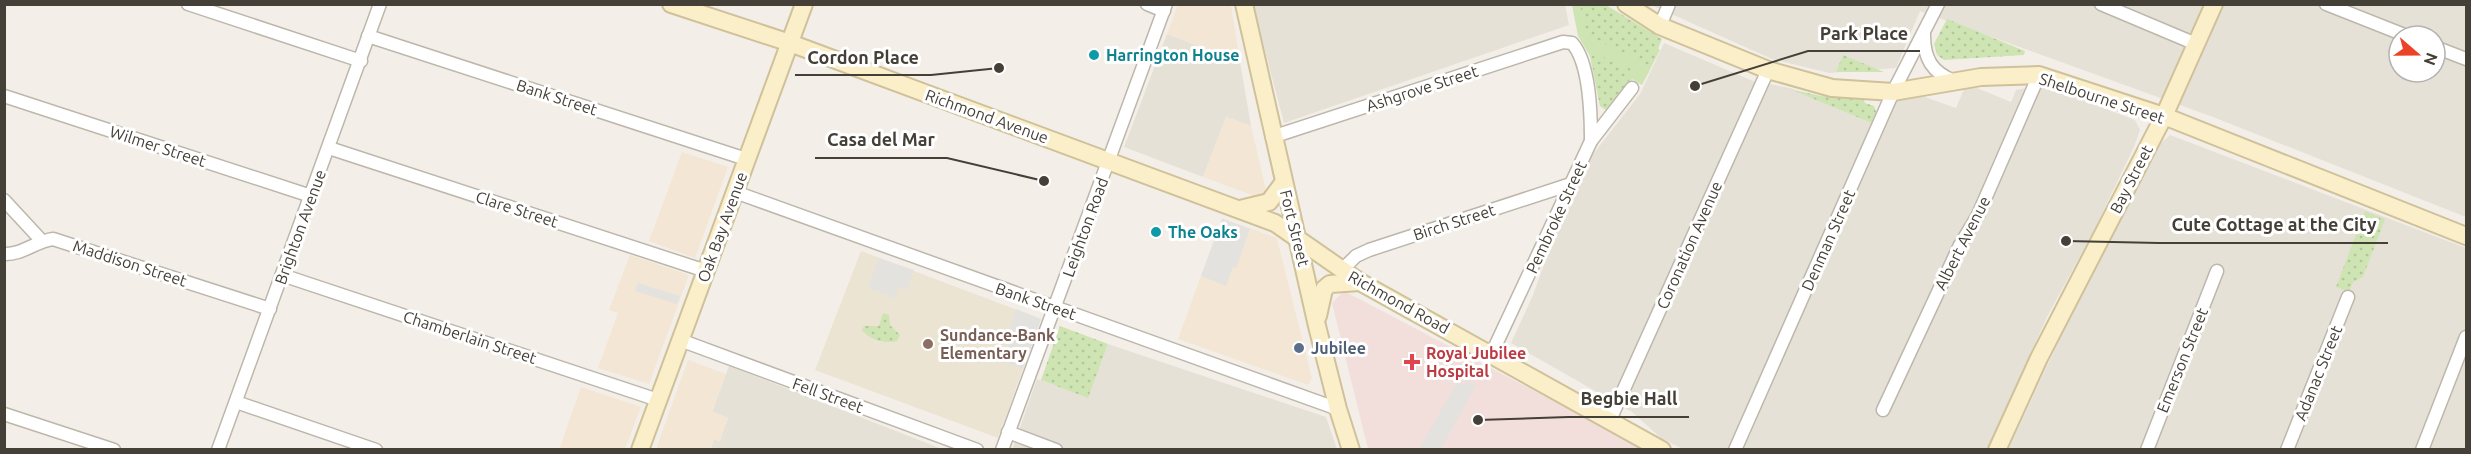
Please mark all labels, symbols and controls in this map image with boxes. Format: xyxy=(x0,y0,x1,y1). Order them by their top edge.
callout: Park Place xyxy=(1808,15,1920,51)
text: Park Place xyxy=(1820,23,1908,43)
north arrow xyxy=(2387,24,2447,84)
callout: Cordon Place xyxy=(795,39,931,75)
place label: Harrington House xyxy=(1106,46,1239,64)
text: Cordon Place xyxy=(807,47,919,67)
marker: Harrington House xyxy=(1087,48,1101,62)
text: N xyxy=(2421,50,2442,68)
street label: Ashgrove Street xyxy=(1364,61,1481,115)
street label: Shelbourne Street xyxy=(2037,69,2168,127)
street label: Bank Street xyxy=(514,75,600,119)
street label: Richmond Avenue xyxy=(923,85,1051,147)
street label: Wilmer Street xyxy=(108,122,209,170)
callout: Casa del Mar xyxy=(815,122,947,158)
text: Casa del Mar xyxy=(827,129,936,149)
street label: Bay Street xyxy=(2106,141,2156,216)
street label: Pembroke Street xyxy=(1522,157,1590,276)
street label: Brighton Avenue xyxy=(271,167,329,287)
street label: Oak Bay Avenue xyxy=(694,169,750,285)
street label: Leighton Road xyxy=(1059,175,1111,279)
street label: Coronation Avenue xyxy=(1653,178,1725,312)
street label: Denman Street xyxy=(1798,186,1859,293)
street label: Clare Street xyxy=(474,187,561,231)
street label: Fort Street xyxy=(1277,188,1313,269)
street label: Albert Avenue xyxy=(1931,193,1993,293)
street label: Birch Street xyxy=(1411,200,1498,244)
callout: Cute Cottage at the City xyxy=(2159,207,2388,243)
text: Cute Cottage at the City xyxy=(2171,214,2377,234)
place label: The Oaks xyxy=(1168,223,1238,241)
marker: The Oaks xyxy=(1149,225,1163,239)
street label: Maddison Street xyxy=(71,236,190,290)
street label: Richmond Road xyxy=(1345,267,1453,337)
street label: Bank Street xyxy=(993,279,1079,323)
street label: Emerson Street xyxy=(2153,304,2211,415)
street label: Chamberlain Street xyxy=(401,307,540,367)
street label: Adanac Street xyxy=(2291,322,2346,423)
place label: Sundance-Bank Elementary xyxy=(940,326,1055,362)
marker: Sundance-Bank Elementary xyxy=(921,337,935,351)
place label: Jubilee xyxy=(1311,339,1366,357)
marker: Jubilee xyxy=(1292,341,1306,355)
place label: Royal Jubilee Hospital xyxy=(1426,344,1526,380)
marker: Royal Jubilee Hospital xyxy=(1403,353,1421,371)
street label: Fell Street xyxy=(790,374,866,416)
callout: Begbie Hall xyxy=(1568,381,1689,417)
text: Begbie Hall xyxy=(1580,388,1678,408)

